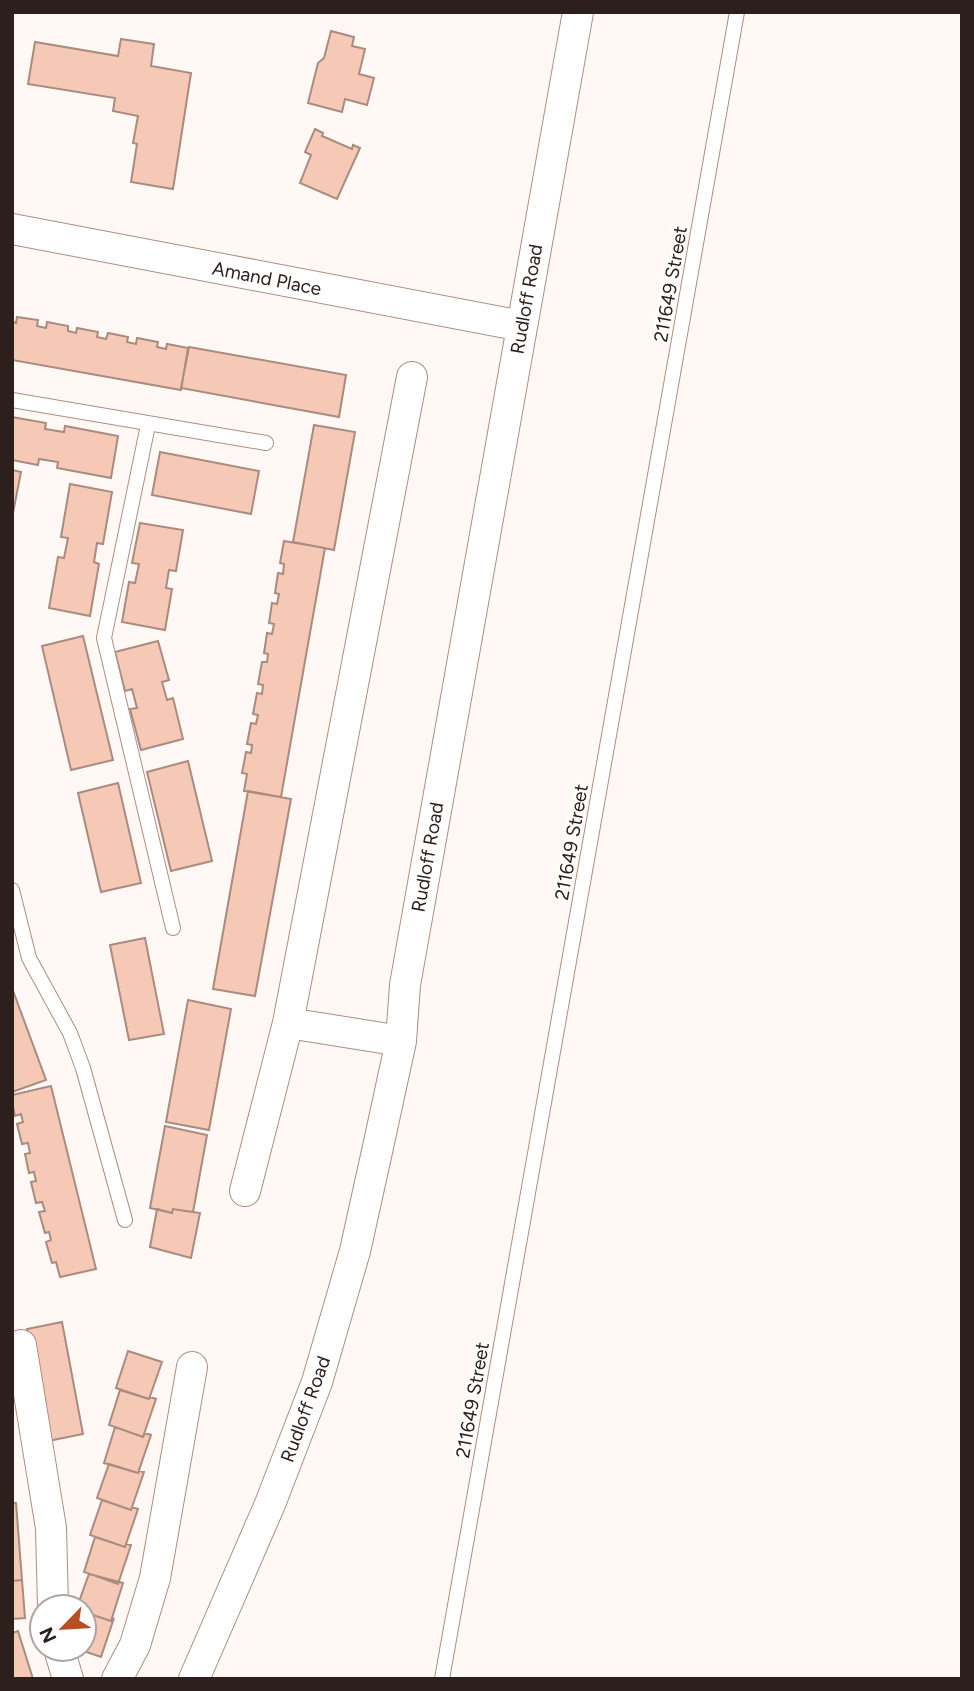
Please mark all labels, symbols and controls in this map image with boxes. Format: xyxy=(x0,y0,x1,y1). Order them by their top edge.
street label: 211649 Street xyxy=(649,224,692,344)
street label: Rudloff Road xyxy=(506,242,547,356)
street label: Amand Place xyxy=(210,257,323,300)
street label: 211649 Street xyxy=(550,782,593,902)
street label: Rudloff Road xyxy=(407,800,448,914)
street label: 211649 Street xyxy=(451,1340,494,1460)
street label: Rudloff Road xyxy=(276,1353,335,1465)
north arrow xyxy=(28,1593,98,1663)
text: N xyxy=(35,1623,62,1646)

